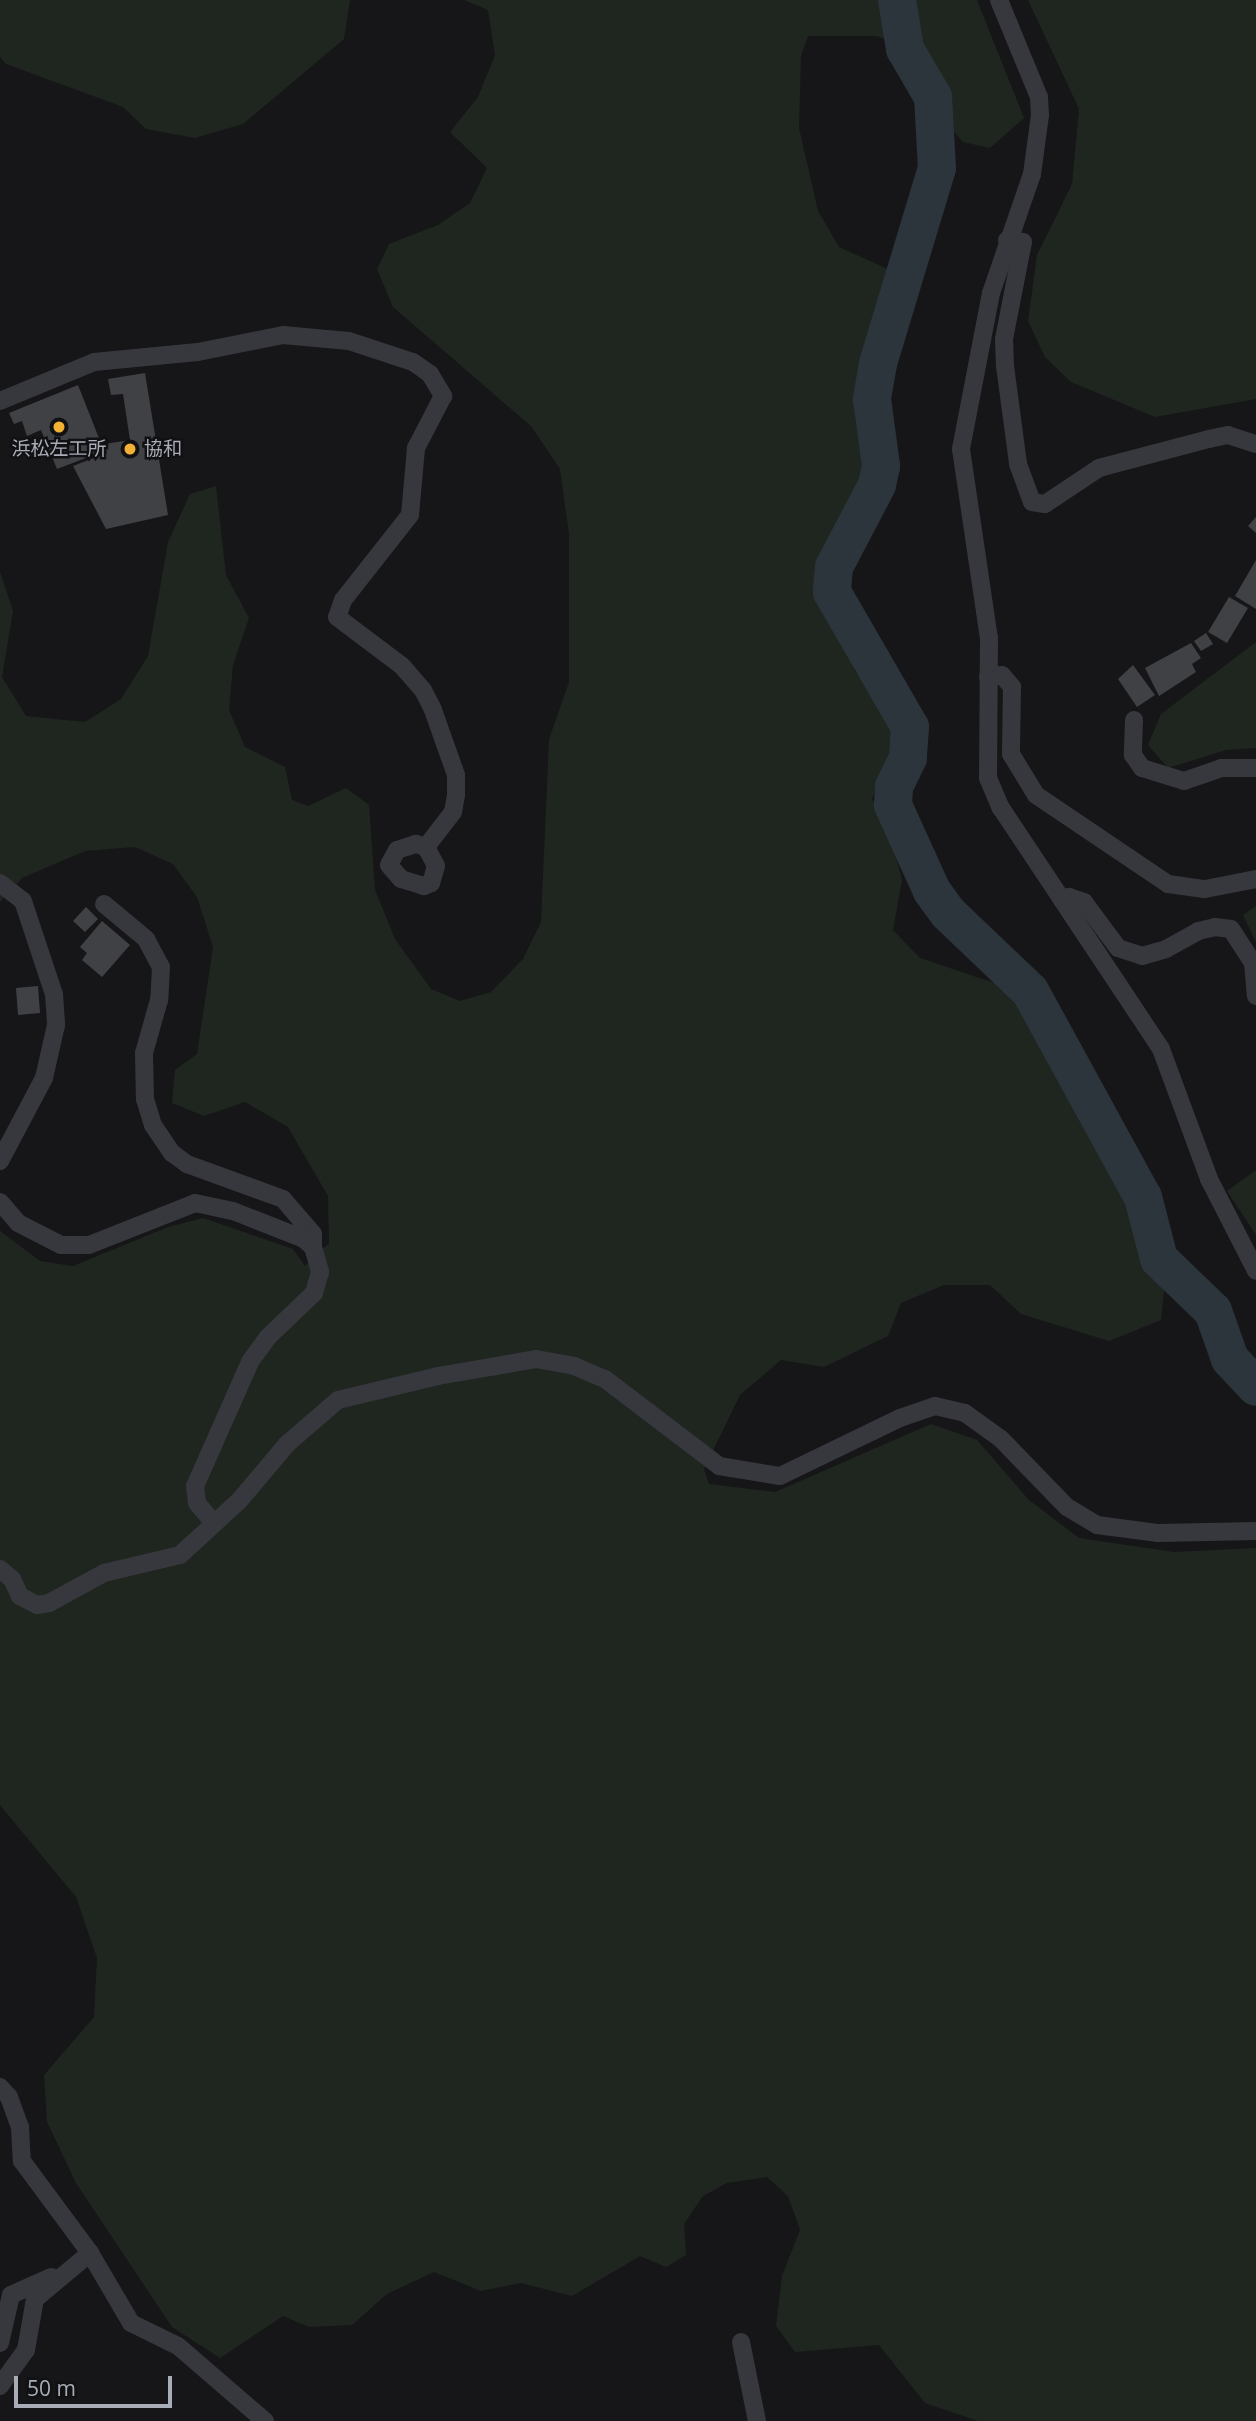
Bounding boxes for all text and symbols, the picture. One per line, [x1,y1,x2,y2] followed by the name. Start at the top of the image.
[51,419,67,435] marker: 浜松左工所
[12,438,106,460] place label: 浜松左工所
[144,438,182,460] place label: 協和
[122,441,138,457] marker: 協和
[18,2362,175,2406] scale bar
[27,2374,76,2402] text: 50 m

